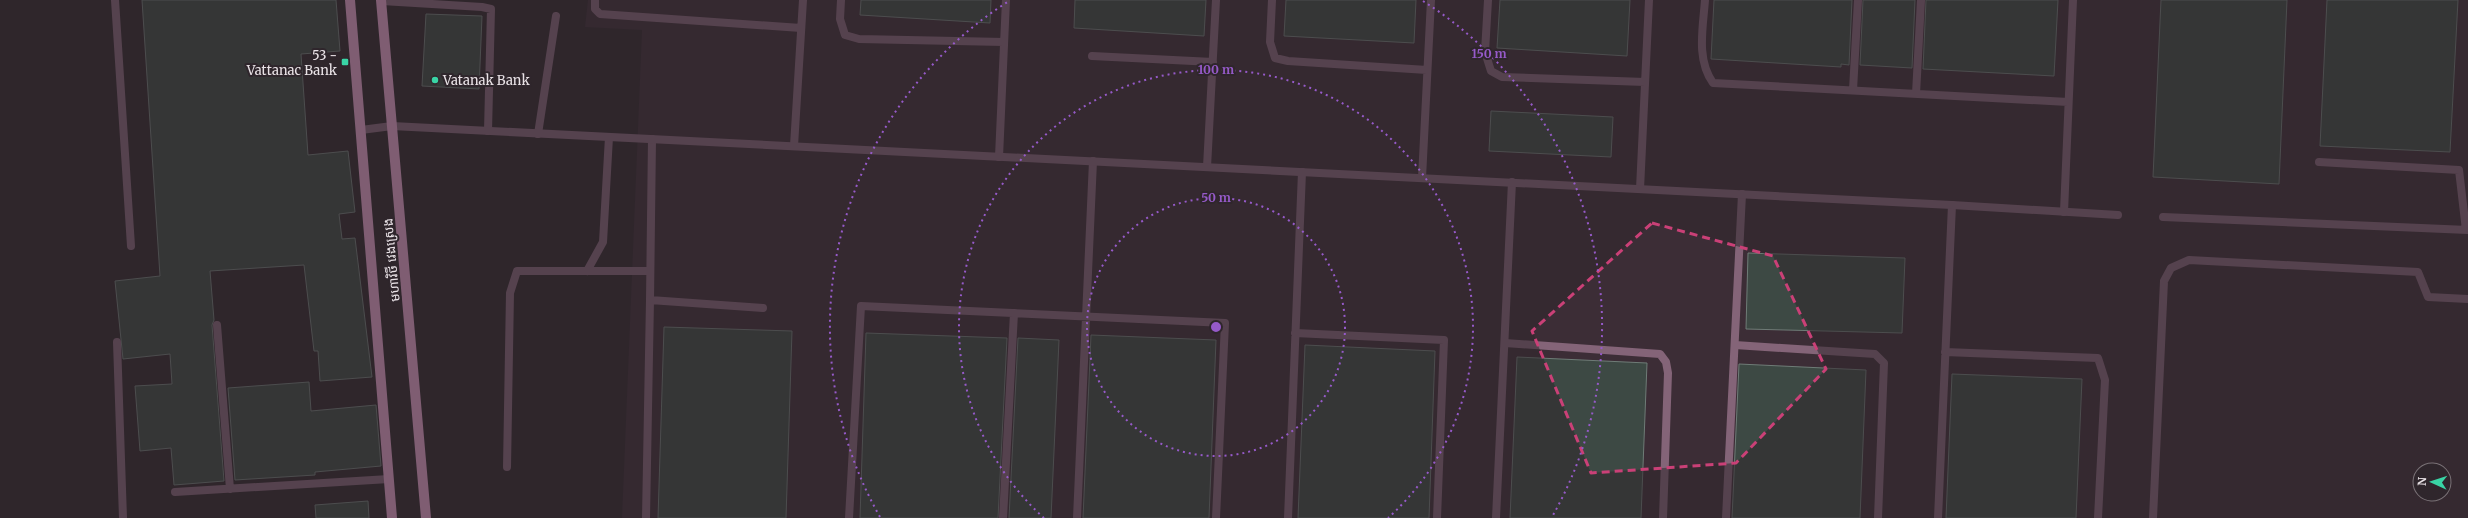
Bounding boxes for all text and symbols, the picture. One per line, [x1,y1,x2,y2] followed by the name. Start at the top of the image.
[1472,46,1507,61] text: 150 m
[246,47,338,79] place label: 53 - Vattanac Bank
[340,57,350,67] marker: 53 - Vattanac Bank
[1198,62,1234,77] text: 100 m
[442,72,530,89] place label: Vatanak Bank
[430,75,440,85] marker: Vatanak Bank
[1201,190,1231,205] text: 50 m
[379,218,404,302] street label: មហាវិថី វេងស្រេង
[1209,320,1223,334] centre of rings
[2412,462,2452,502] north arrow
[2415,476,2429,486] text: N

